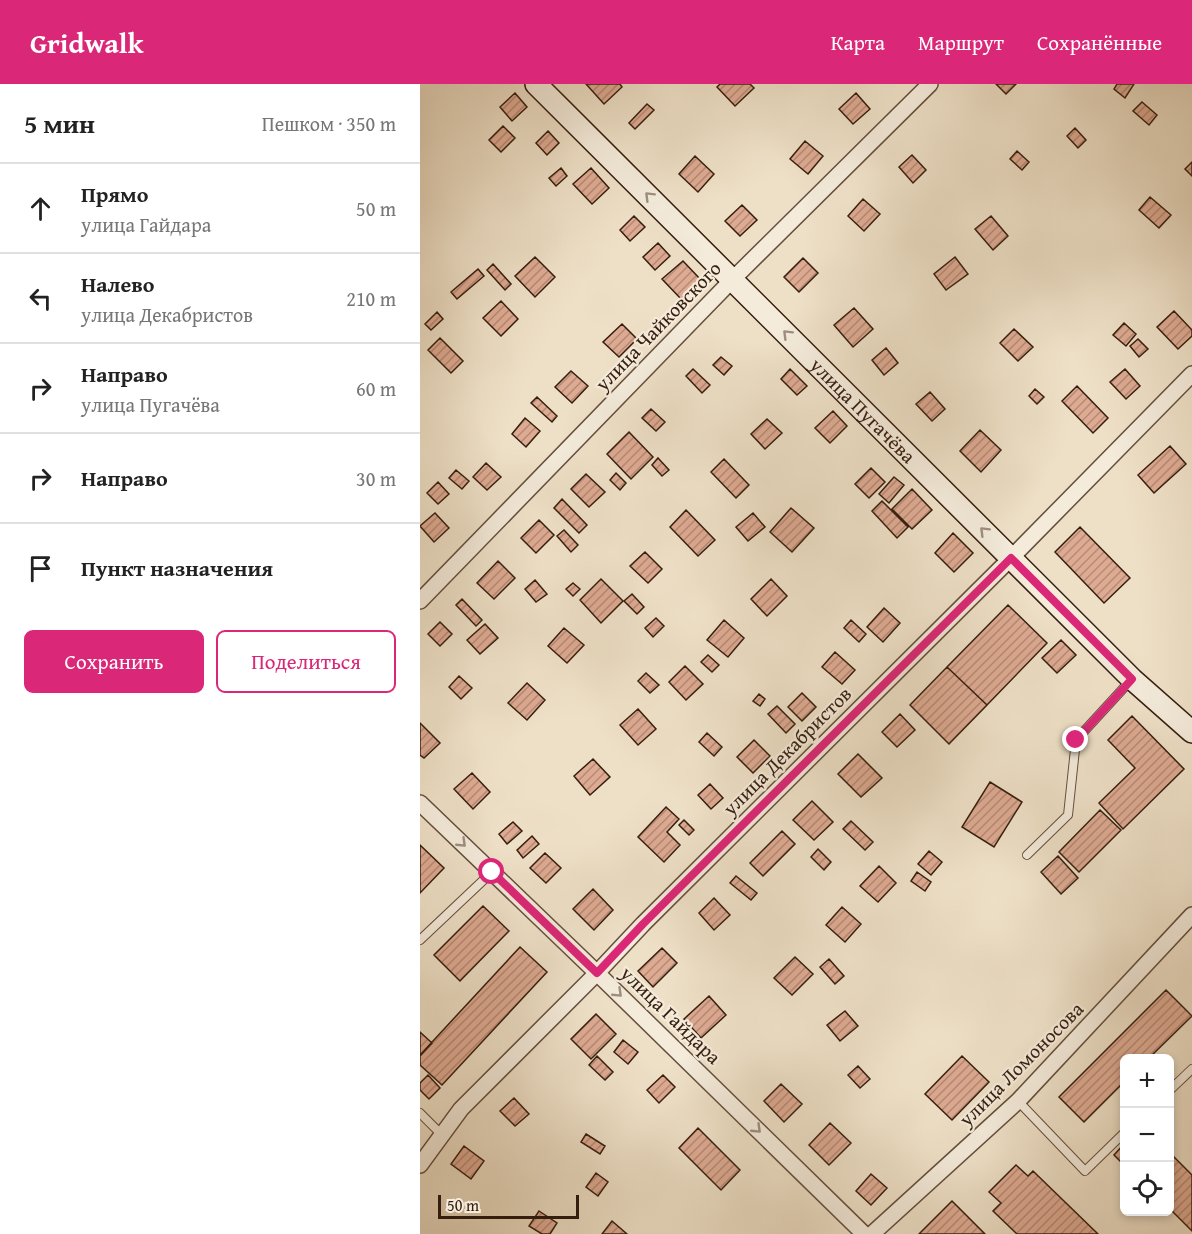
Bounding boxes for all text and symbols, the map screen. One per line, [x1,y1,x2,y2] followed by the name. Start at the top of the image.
[30,22,143,63] text: Gridwalk
[831,27,885,58] text: Карта
[918,27,1004,58] text: Маршрут
[1037,27,1162,58] text: Сохранённые
[24,104,95,143] text: 5 мин
[262,109,396,138] text: Пешком · 350 m
[81,178,148,210] text: Прямо
[24,192,57,225] icon: ahead
[645,192,655,203] one-way arrow
[356,194,396,223] text: 50 m
[81,210,211,239] text: улица Гайдара
[587,254,727,398] street label: улица Чайковского
[81,268,154,300] text: Налево
[24,282,57,315] icon: left
[346,284,396,313] text: 210 m
[81,300,253,329] text: улица Декабристов
[783,330,794,340] one-way arrow
[803,350,923,470] street label: улица Пугачёва
[81,358,168,390] text: Направо
[24,372,57,405] icon: right
[356,374,396,403] text: 60 m
[81,390,220,419] text: улица Пугачёва
[24,462,57,495] icon: right
[81,462,168,494] text: Направо
[356,464,396,493] text: 30 m
[980,528,991,538] one-way arrow
[24,552,57,585] icon: arrive
[81,552,273,584] text: Пункт назначения
[24,630,204,693] button: Сохранить
[216,630,396,693] button: Поделиться
[715,680,858,822] street label: улица Декабристов
[1062,726,1088,752] route end
[456,836,466,847] one-way arrow
[478,858,504,884] route start
[614,958,729,1071] street label: улица Гайдара
[611,986,621,997] one-way arrow
[951,994,1090,1133] street label: улица Ломоносова
[1120,1054,1174,1216] map controls
[1120,1054,1174,1108] button: +
[1120,1108,1174,1162] button: −
[750,1122,761,1133] one-way arrow
[1120,1162,1174,1216] button: locate
[438,1192,579,1220] scale bar
[447,1193,479,1217] text: 50 m

